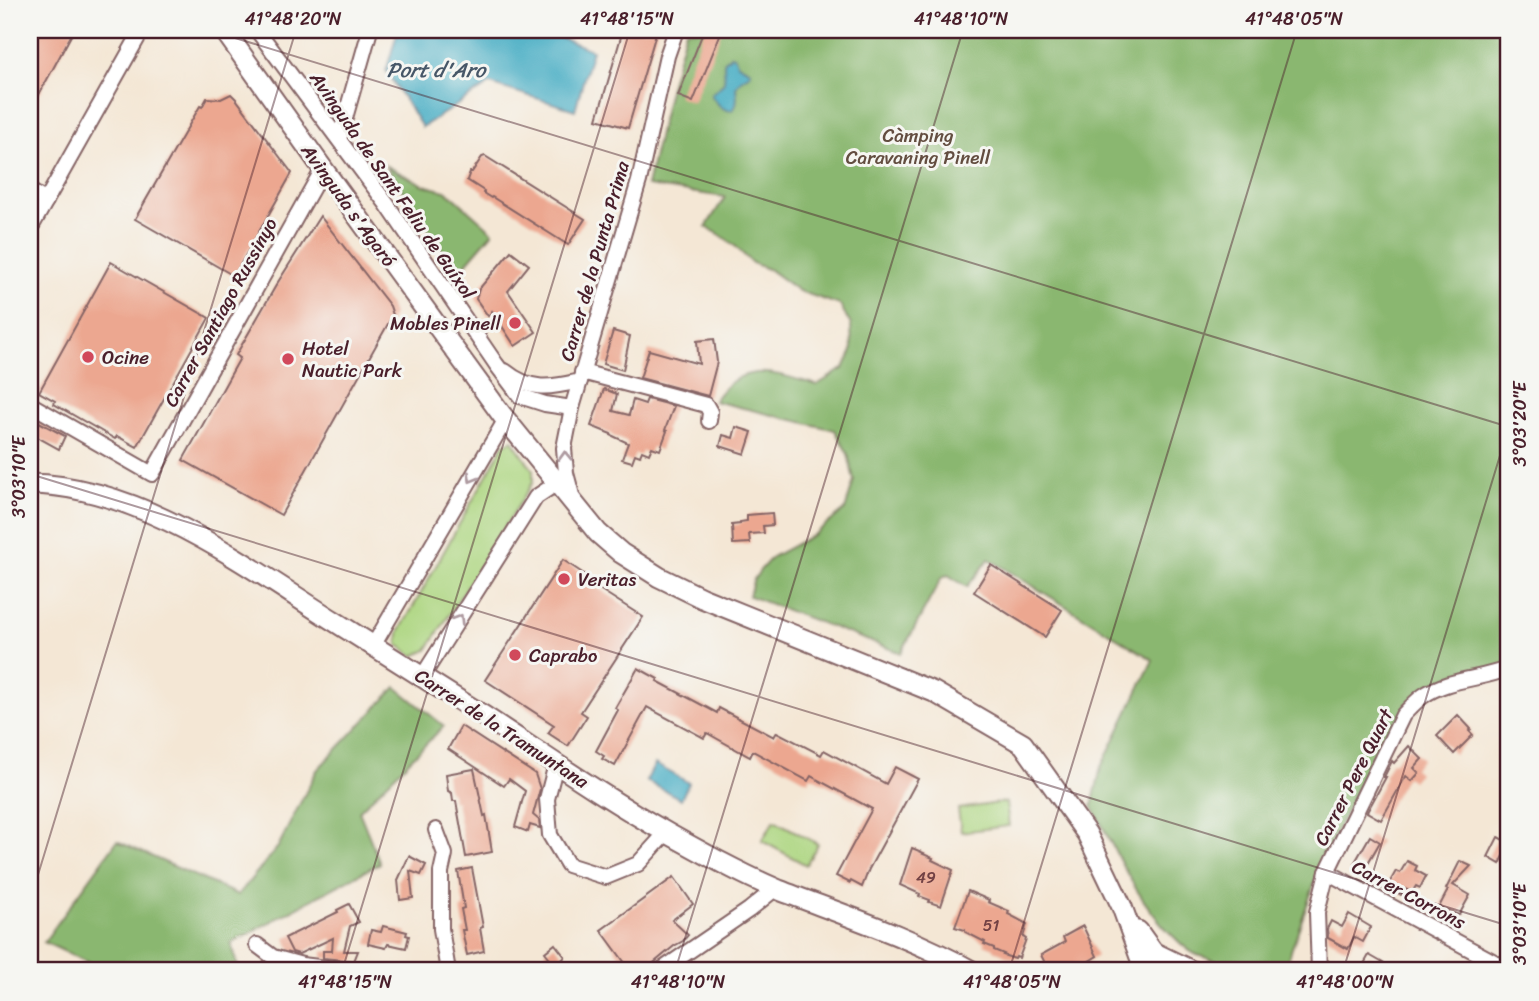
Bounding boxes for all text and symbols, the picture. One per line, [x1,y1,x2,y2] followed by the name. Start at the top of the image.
[244,3,342,35] text: 41°48'20"N
[580,3,675,35] text: 41°48'15"N
[914,3,1009,35] text: 41°48'10"N
[1245,3,1343,35] text: 41°48'05"N
[387,51,488,89] water label: Port d'Aro
[300,63,485,307] street label: Avinguda de Sant Feliu de Guíxol
[846,119,991,174] park label: Càmping Caravaning Pinell
[292,136,405,274] street label: Avinguda s'Agaró
[550,157,639,365] street label: Carrer de la Punta Prima
[155,211,286,413] street label: Carrer Santiago Russinyo
[390,307,502,340] place label: Mobles Pinell
[507,315,523,331] marker: Mobles Pinell
[302,332,403,387] place label: Hotel Nautic Park
[102,341,149,374] place label: Ocine
[80,349,96,365] marker: Ocine
[280,351,296,367] marker: Hotel Nautic Park
[1504,381,1536,466] text: 3°03'20"E
[3,435,35,518] text: 3°03'10"E
[558,450,573,461] one-way arrow
[467,470,480,483] one-way arrow
[578,563,636,596] place label: Veritas
[556,571,572,587] marker: Veritas
[450,614,463,627] one-way arrow
[529,639,597,672] place label: Caprabo
[507,647,523,663] marker: Caprabo
[408,660,596,798] street label: Carrer de la Tramuntana
[1305,702,1403,852] street label: Carrer Pere Quart
[1346,851,1472,938] street label: Carrer Corrons
[916,863,936,892] house number: 49
[1504,882,1536,965] text: 3°03'10"E
[983,911,999,940] house number: 51
[298,966,393,998] text: 41°48'15"N
[631,966,726,998] text: 41°48'10"N
[963,966,1061,998] text: 41°48'05"N
[1296,966,1395,998] text: 41°48'00"N

